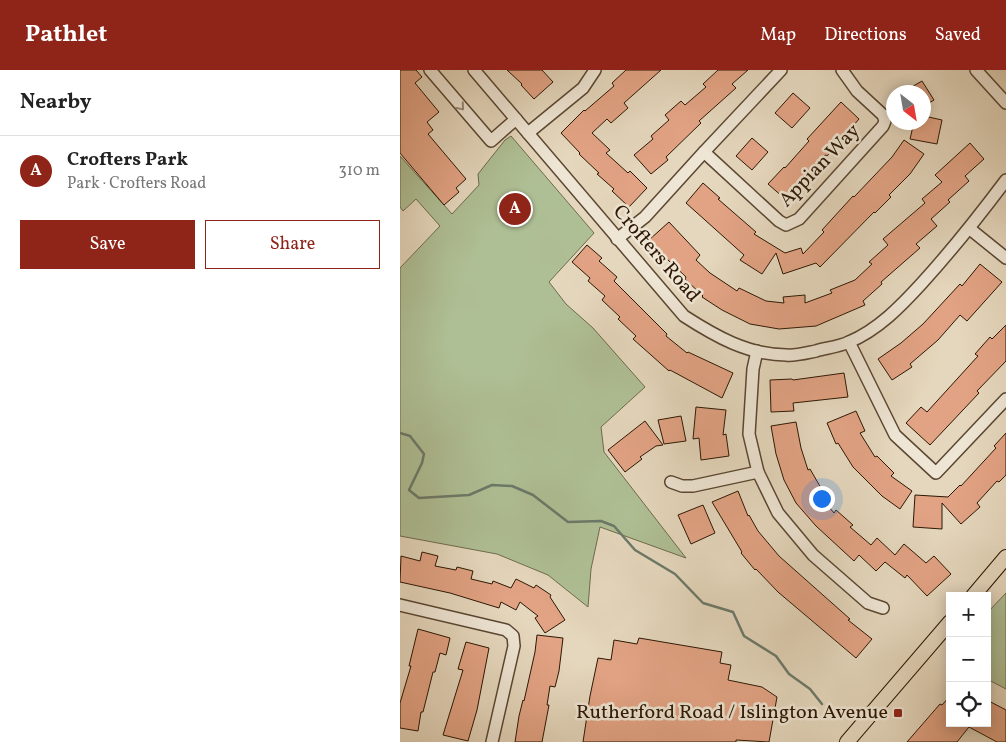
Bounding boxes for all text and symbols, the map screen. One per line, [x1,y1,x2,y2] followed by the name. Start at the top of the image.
[25,18,107,52] text: Pathlet
[760,23,796,48] text: Map
[824,23,907,48] text: Directions
[935,23,981,48] text: Saved
[886,85,931,130] north arrow
[20,88,91,117] text: Nearby
[456,101,464,110] one-way arrow
[773,118,867,214] street label: Appian Way
[67,147,188,173] text: Crofters Park
[30,160,42,182] text: A
[339,160,380,182] text: 310 m
[67,173,206,195] text: Park · Crofters Road
[499,190,531,228] pin: A
[606,199,706,309] street label: Crofters Road
[20,220,195,269] button: Save
[205,220,380,269] button: Share
[809,486,835,512] your location
[946,592,991,727] map controls
[946,592,991,637] button: +
[946,637,991,682] button: −
[946,682,991,727] button: locate
[576,699,888,727] place label: Rutherford Road / Islington Avenue
[892,707,904,719] marker: Rutherford Road / Islington Avenue

